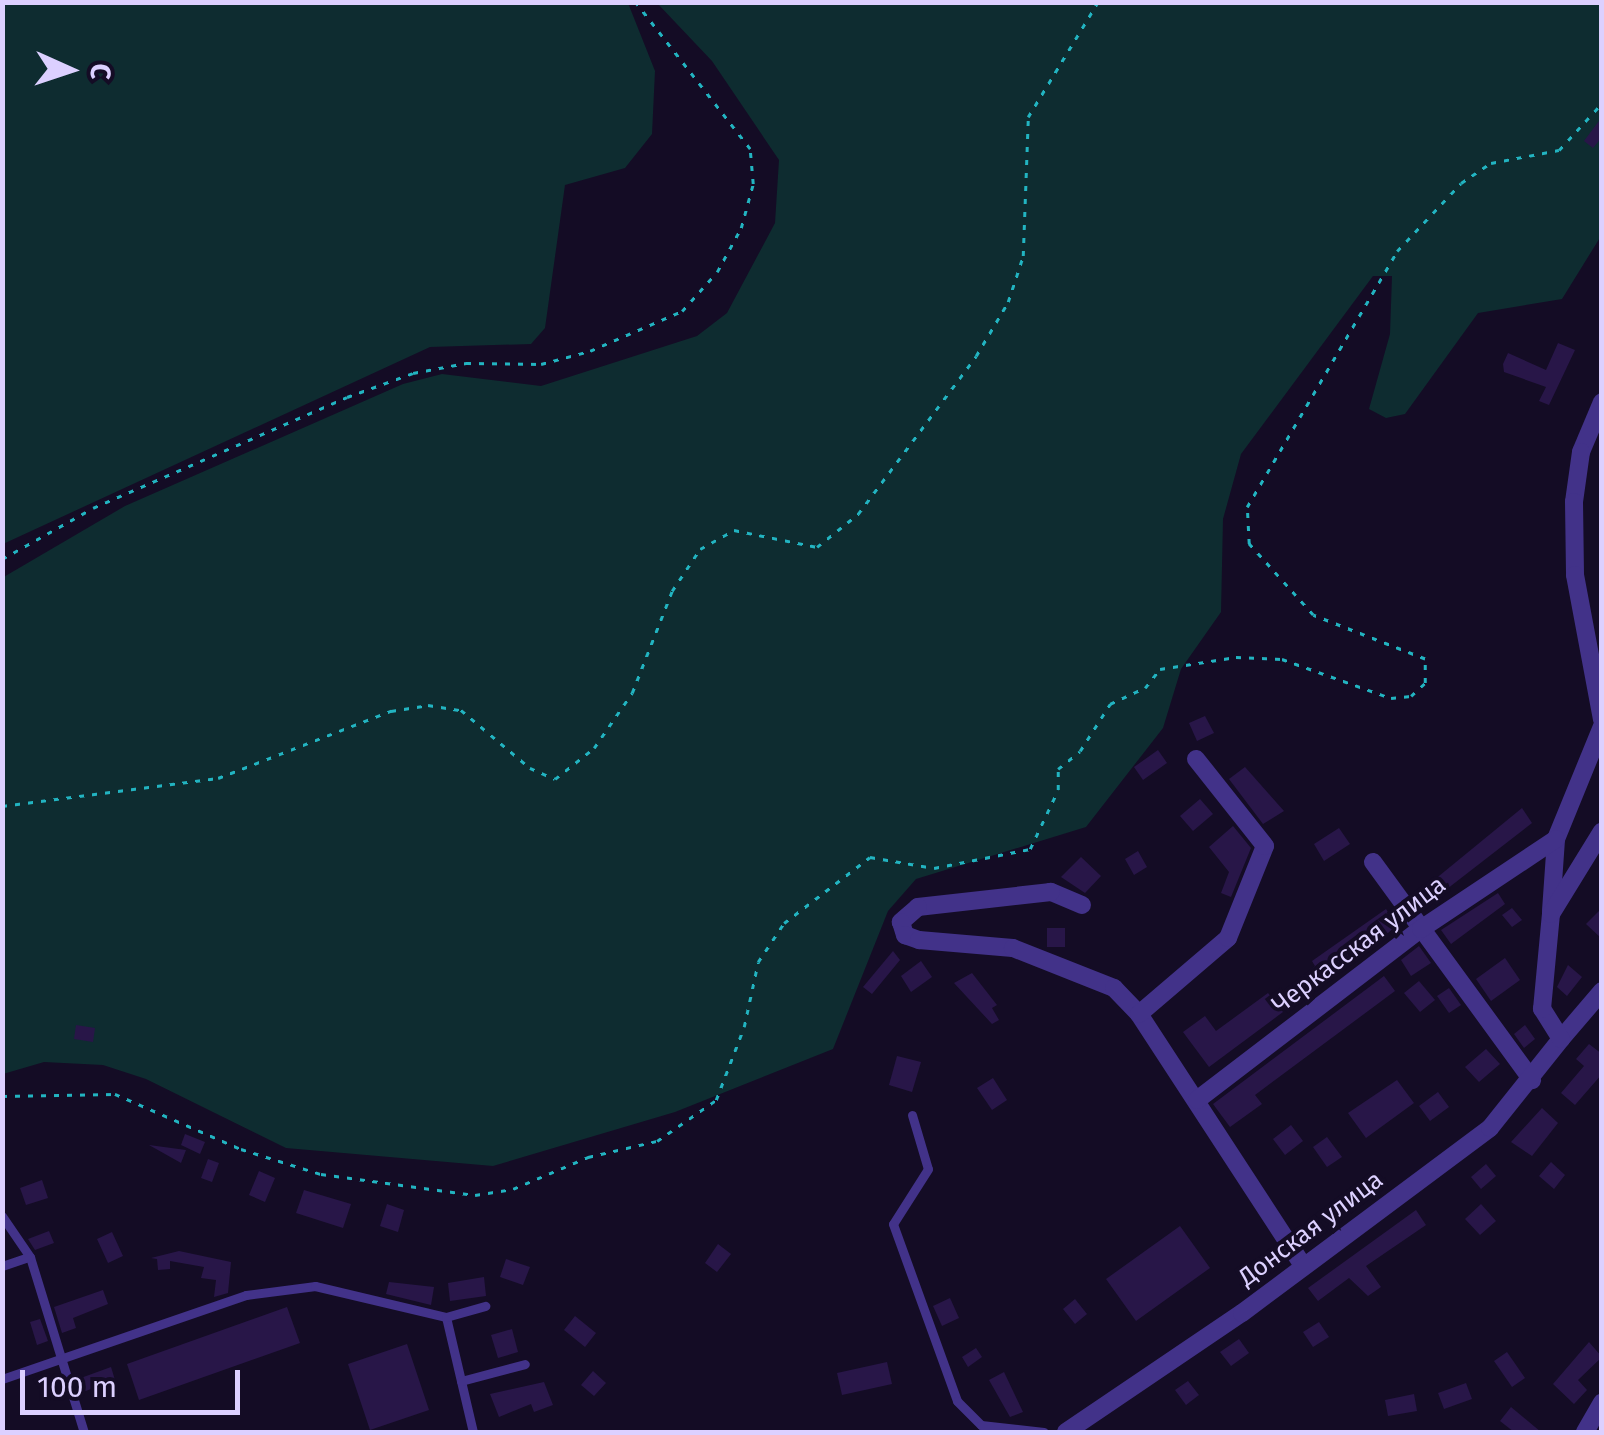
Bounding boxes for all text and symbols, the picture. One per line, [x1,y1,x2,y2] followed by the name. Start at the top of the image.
[20,20,120,120] north arrow
[84,63,117,80] text: С
[1266,870,1452,1020] street label: Черкасская улица
[1233,1165,1389,1293] street label: Донская улица
[25,1350,245,1412] scale bar
[37,1369,117,1405] text: 100 m

